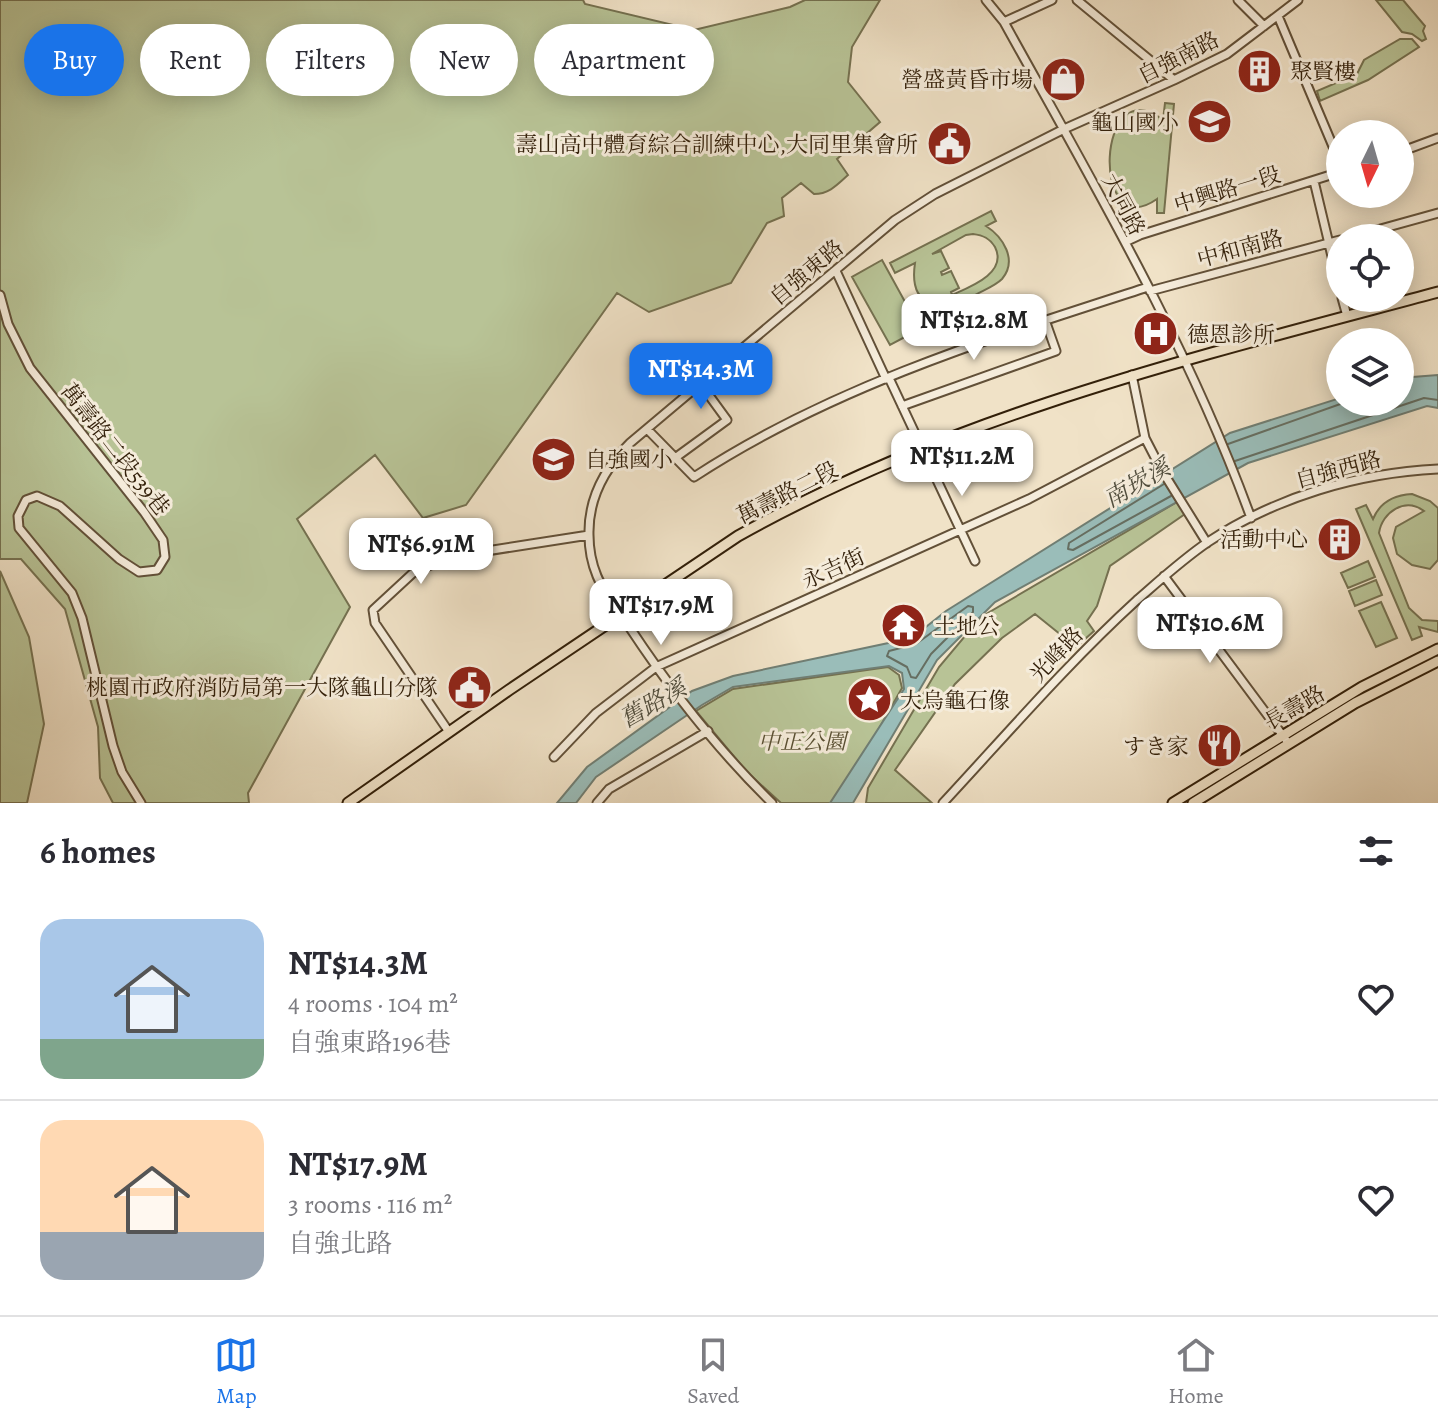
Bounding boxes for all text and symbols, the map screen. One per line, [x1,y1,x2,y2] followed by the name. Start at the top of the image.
[24,24,124,96] chip: Buy
[140,24,250,96] chip: Rent
[266,24,394,96] chip: Filters
[410,24,518,96] chip: New
[534,24,714,96] chip: Apartment
[1132,25,1224,91] street label: 自強南路
[1235,47,1283,95] building icon: 聚賢樓
[1040,55,1088,103] shop icon: 營盛黃昏市場
[1290,57,1356,87] place label: 聚賢樓
[901,65,1033,95] place label: 營盛黃昏市場
[1186,98,1234,146] school or university icon: 龜山國小
[1091,108,1179,138] place label: 龜山國小
[925,120,973,168] public building icon: 壽山高中體育綜合訓練中心,大同里集會所
[1326,120,1414,208] north arrow
[1326,120,1414,416] map controls
[516,130,918,160] place label: 壽山高中體育綜合訓練中心,大同里集會所
[1170,160,1284,220] street label: 中興路一段
[1094,168,1152,241] street label: 大同路
[1194,223,1287,275] street label: 中和南路
[1326,224,1414,312] button: locate
[763,233,850,313] street label: 自強東路
[891,294,1057,362] pin: NT$12.8M
[920,302,1028,337] text: NT$12.8M
[1132,310,1180,358] hospital icon: 德恩診所
[1187,320,1275,350] place label: 德恩診所
[1326,328,1414,416] button: layers
[618,343,784,411] pin: NT$14.3M
[647,351,755,386] text: NT$14.3M
[54,377,176,522] street label: 萬壽路二段539巷
[879,430,1045,498] pin: NT$11.2M
[530,435,578,483] school or university icon: 自強國小
[909,438,1015,473] text: NT$11.2M
[1292,444,1385,496] street label: 自強西路
[585,445,673,475] place label: 自強國小
[1098,450,1179,515] water label: 南崁溪
[732,455,843,531] street label: 萬壽路二段
[1315,515,1363,563] building icon: 活動中心
[338,518,504,586] pin: NT$6.91M
[1220,525,1308,555] place label: 活動中心
[367,526,475,561] text: NT$6.91M
[797,542,870,596] street label: 永吉街
[578,579,744,647] pin: NT$17.9M
[608,587,714,622] text: NT$17.9M
[1127,597,1293,665] pin: NT$10.6M
[879,602,927,650] temple icon: 土地公
[1155,605,1265,640] text: NT$10.6M
[934,612,1000,642] place label: 土地公
[1023,620,1090,689] street label: 光峰路
[445,663,493,711] public building icon: 桃園市政府消防局第一大隊龜山分隊
[614,670,695,735] water label: 舊路溪
[86,673,438,703] place label: 桃園市政府消防局第一大隊龜山分隊
[845,676,893,724] place icon: 大烏龜石像
[1258,678,1331,737] street label: 長壽路
[900,686,1010,716] place label: 大烏龜石像
[1196,722,1244,770] restaurant icon: すき家
[758,727,849,757] park label: 中正公園
[1123,732,1189,762] place label: すき家
[40,828,156,875] text: 6 homes
[1354,829,1398,873] icon: filters
[288,939,428,986] text: NT$14.3M
[104,951,200,1047] icon: home
[1354,977,1398,1021] icon: heart
[288,986,458,1021] text: 4 rooms · 104 m²
[288,1025,451,1060] text: 自強東路196巷
[288,1140,428,1187] text: NT$17.9M
[104,1152,200,1248] icon: home
[1354,1178,1398,1222] icon: heart
[288,1187,452,1222] text: 3 rooms · 116 m²
[288,1226,392,1261] text: 自強北路
[214,1333,258,1411] tab: Map
[687,1333,739,1411] tab: Saved
[1168,1333,1224,1411] tab: Home

